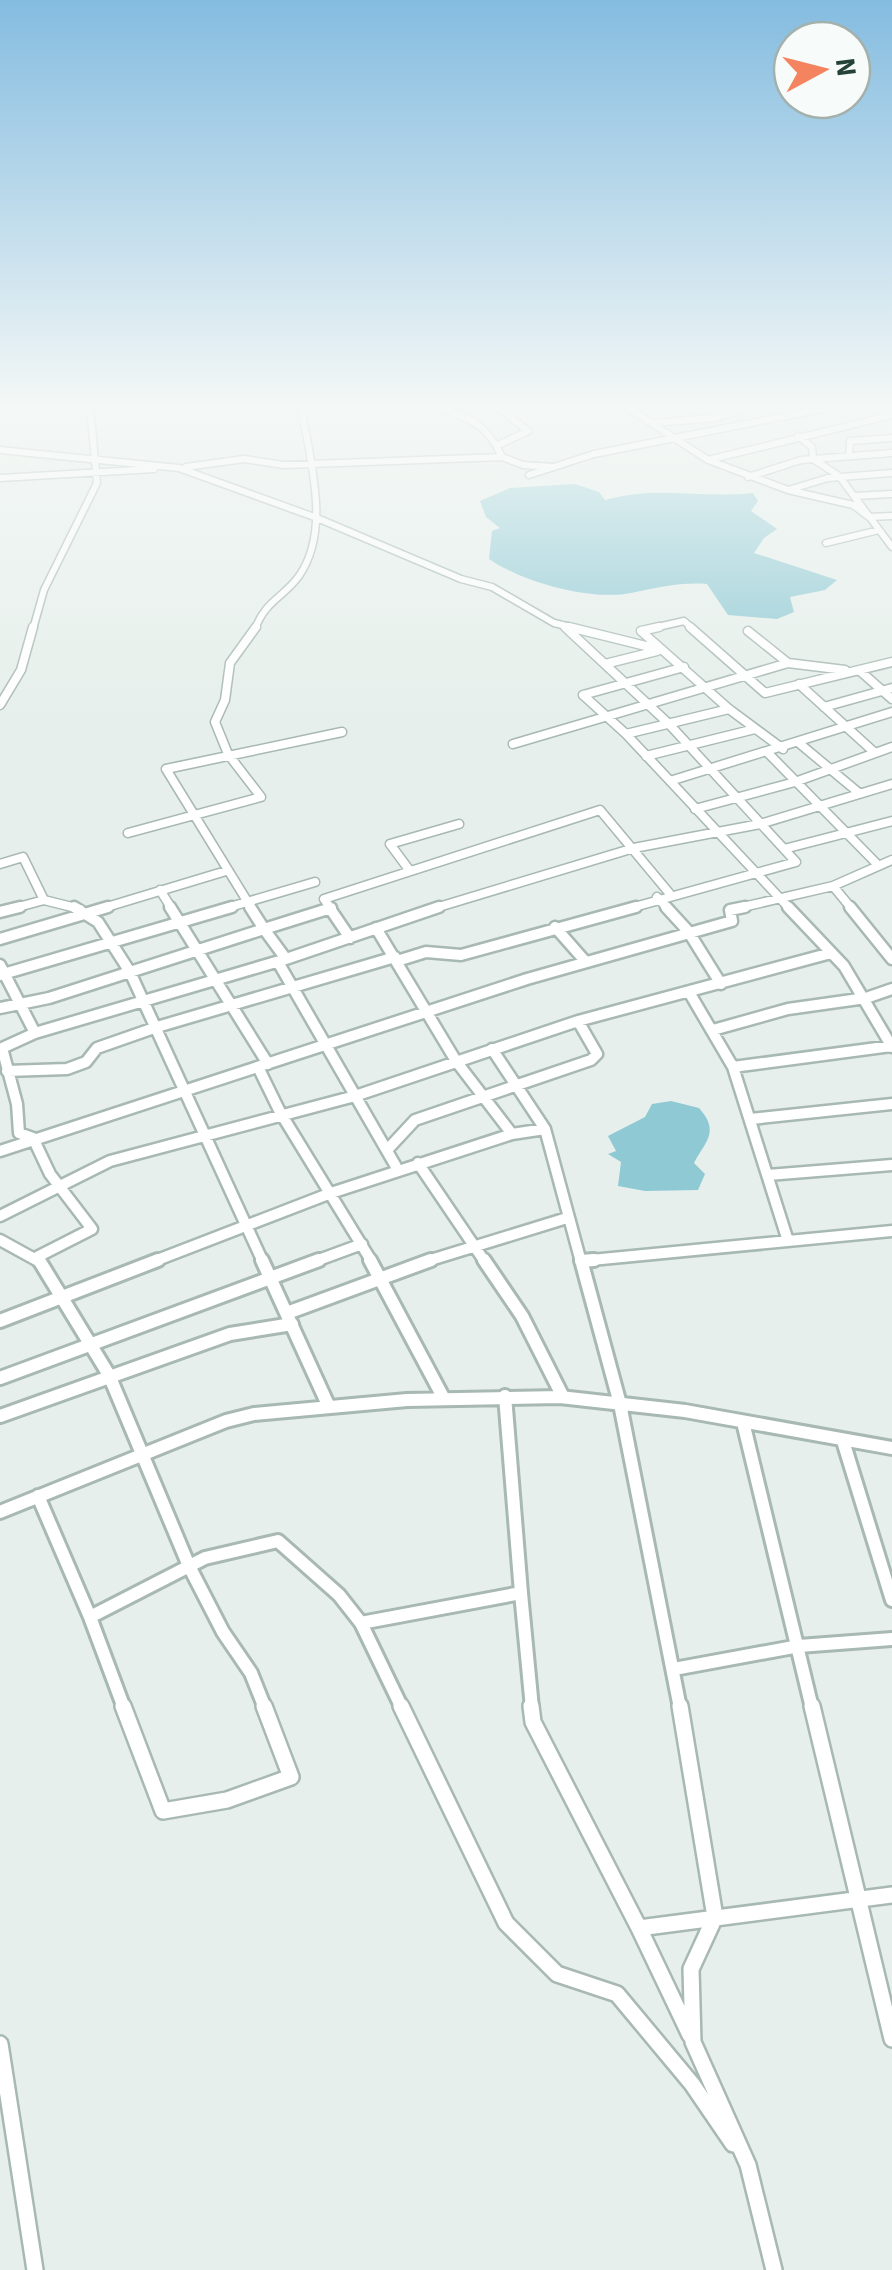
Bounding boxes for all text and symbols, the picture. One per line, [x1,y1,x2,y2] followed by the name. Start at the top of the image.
[772,20,872,120] north arrow
[825,55,867,79] text: N

